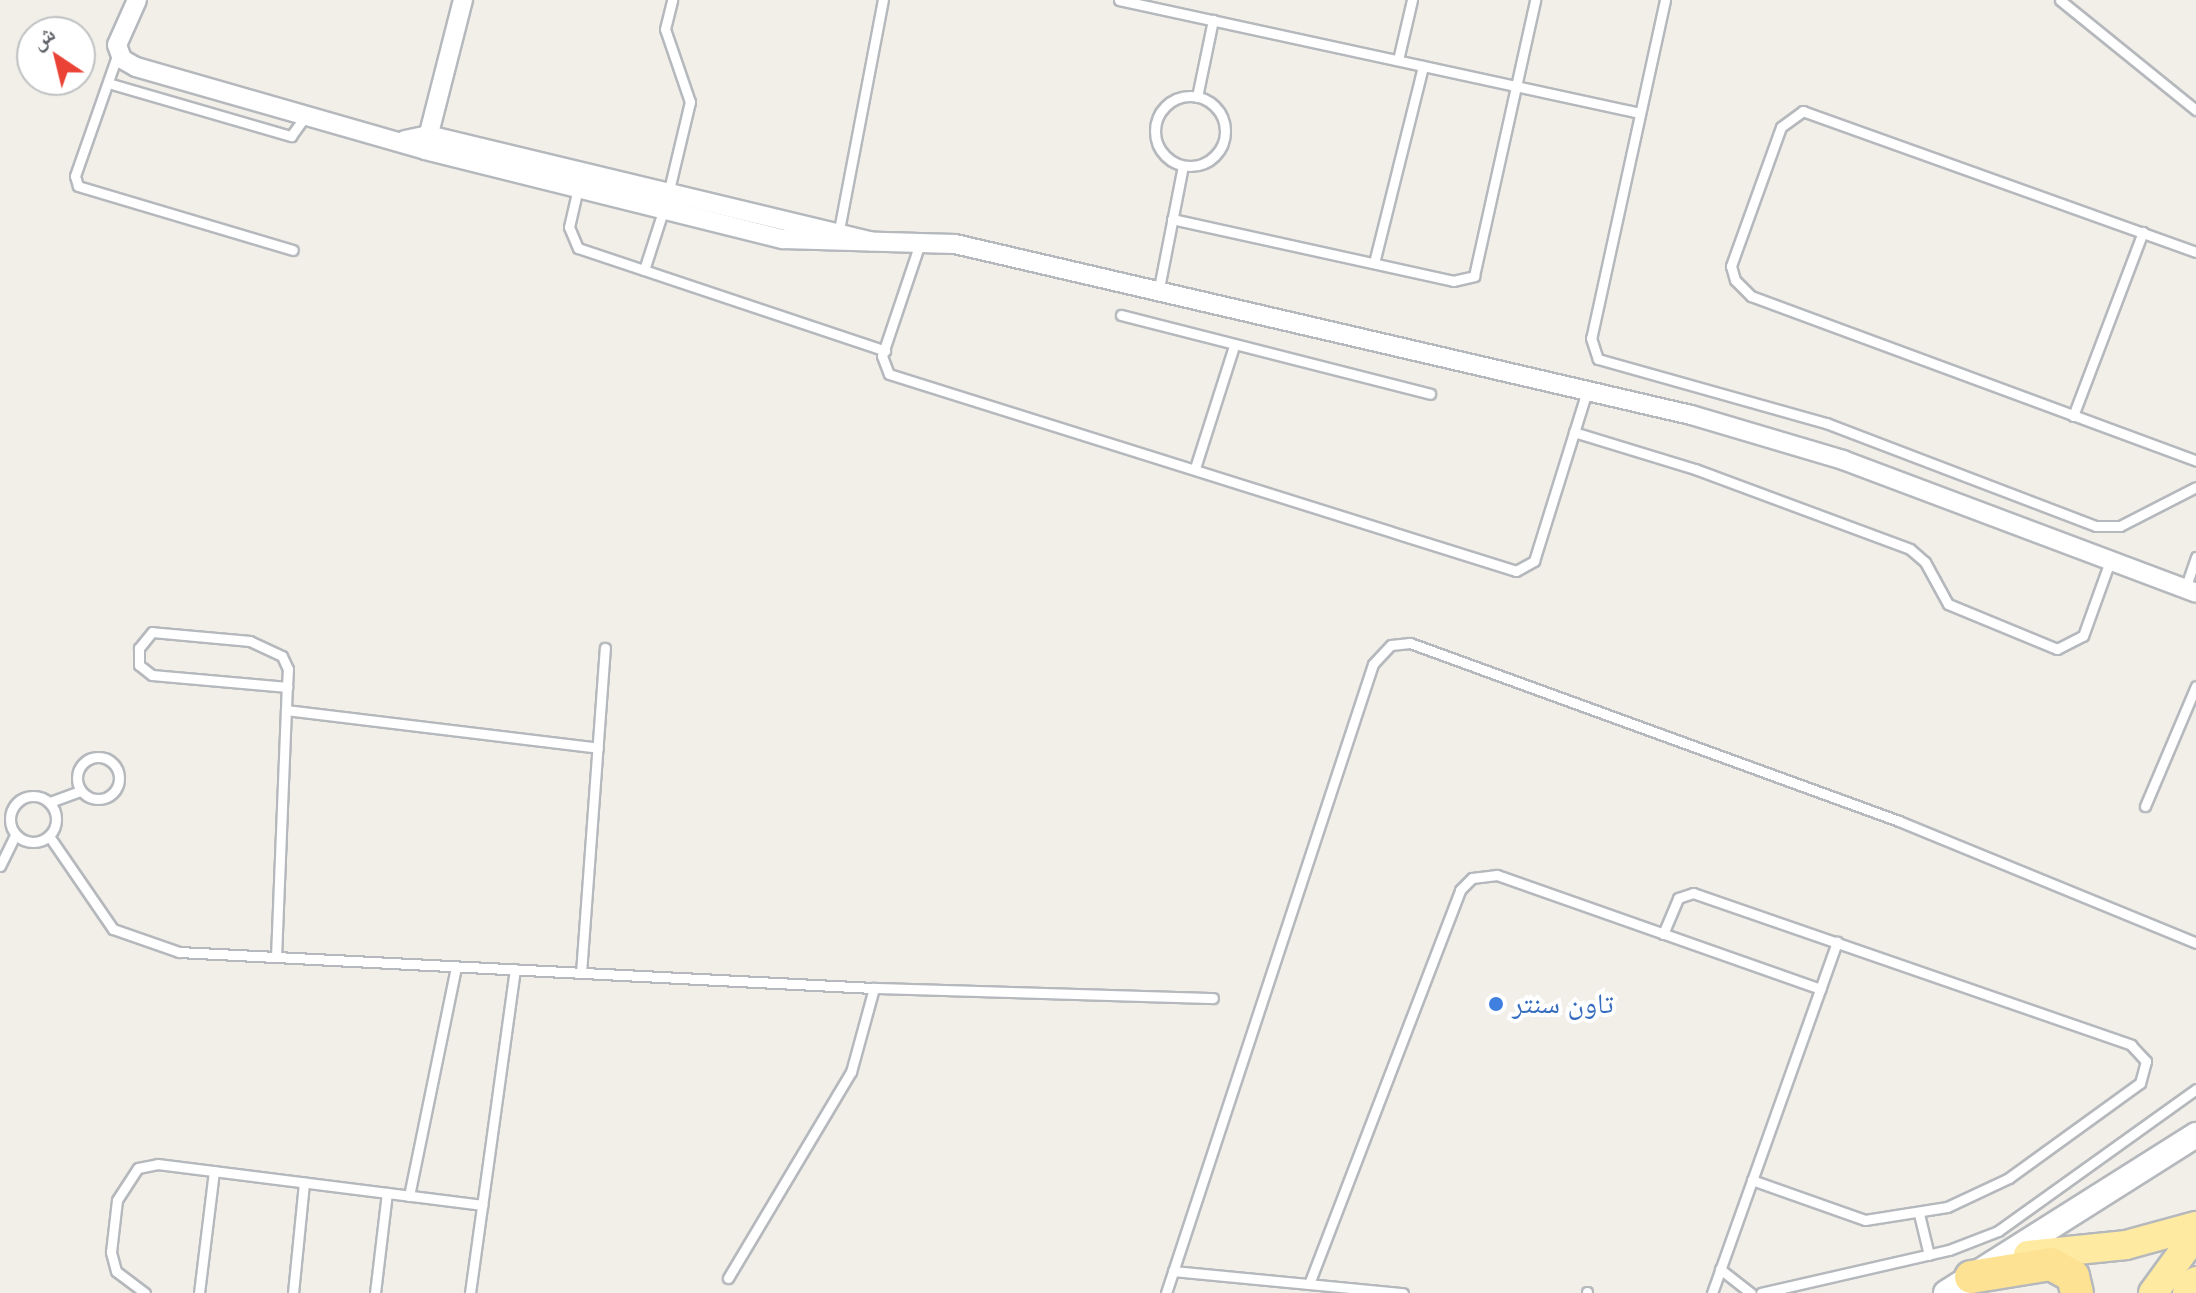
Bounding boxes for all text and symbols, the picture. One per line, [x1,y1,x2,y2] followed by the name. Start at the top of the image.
[16,16,96,96] north arrow
[25,18,62,57] text: ش
[1512,987,1614,1021] place label: تاون سنتر
[1487,995,1505,1013] marker: تاون سنتر

